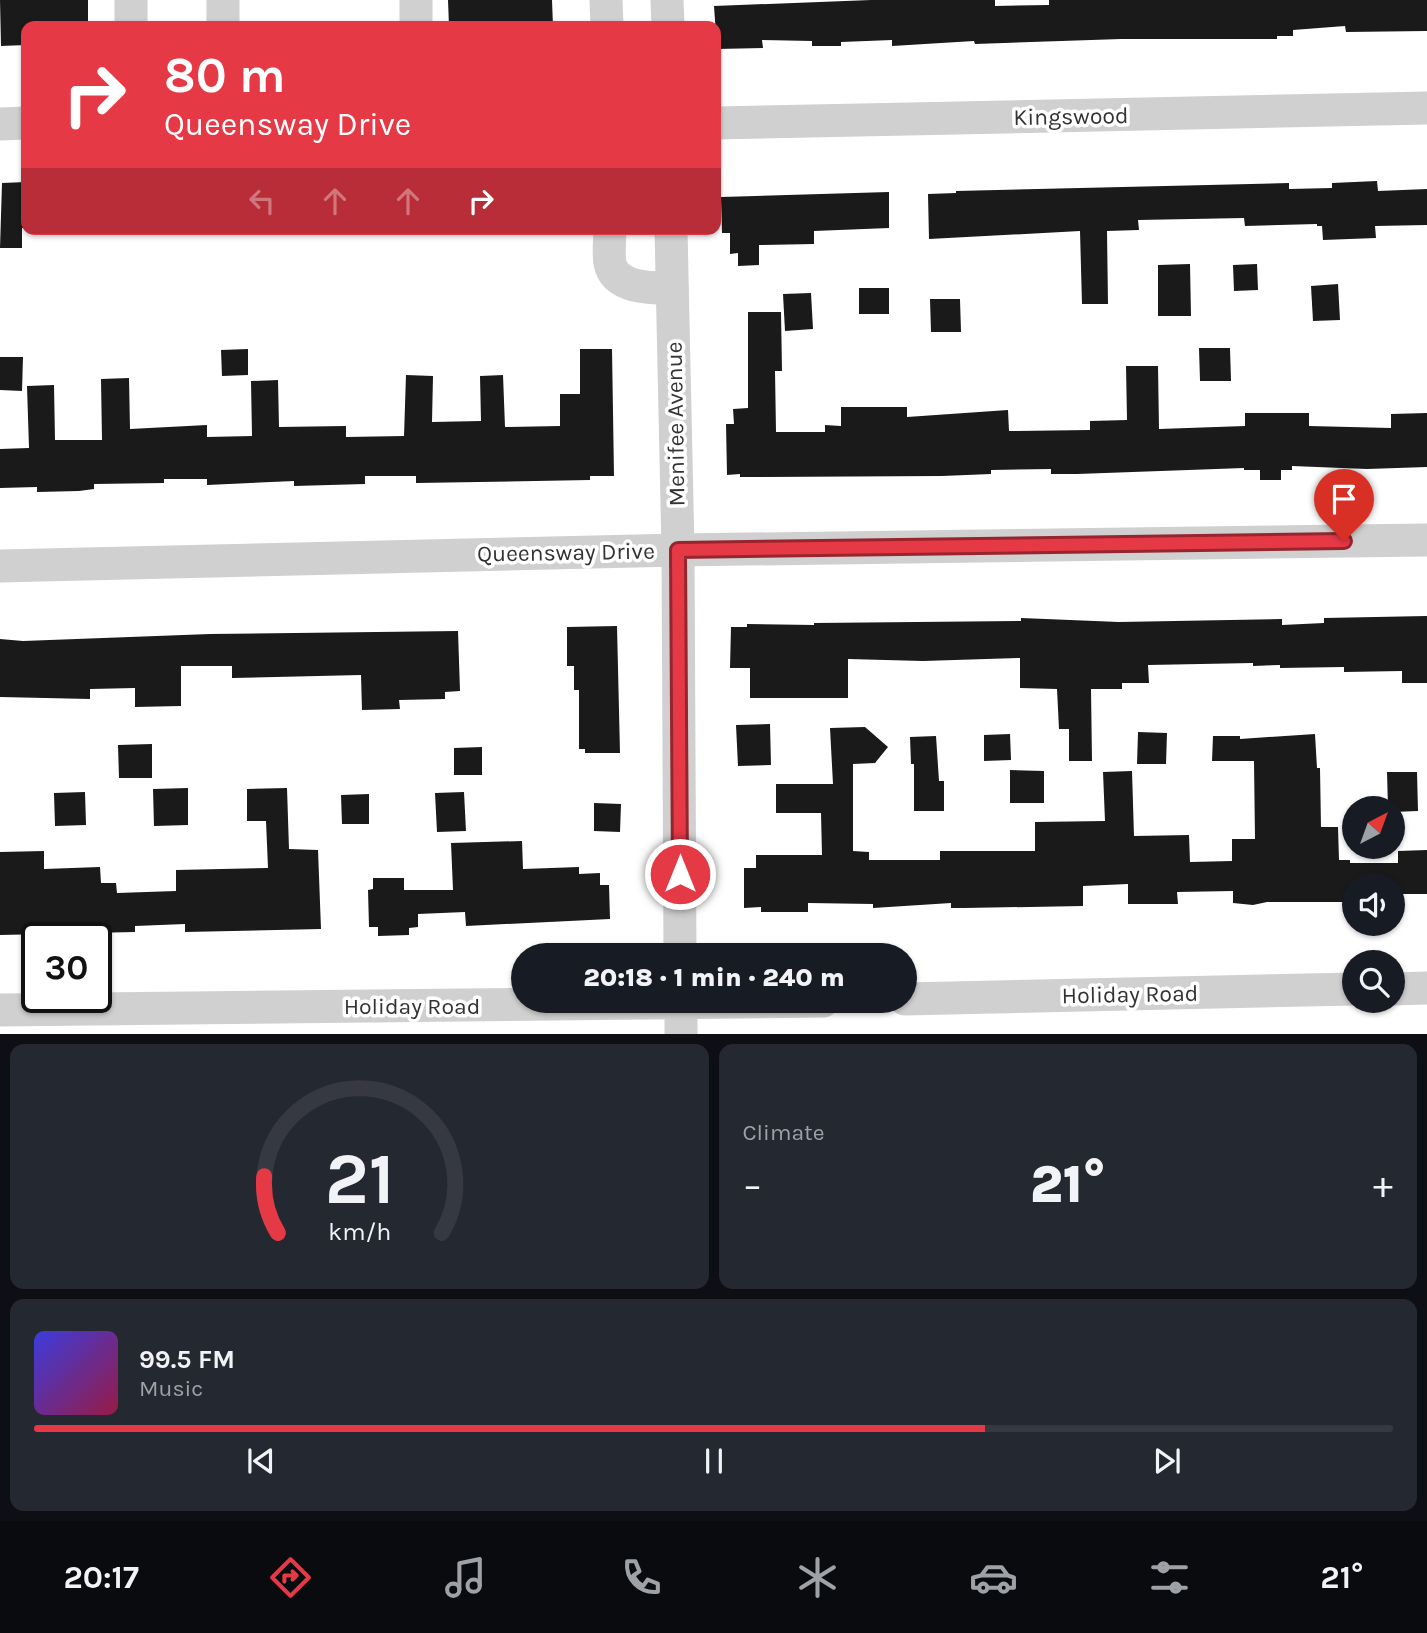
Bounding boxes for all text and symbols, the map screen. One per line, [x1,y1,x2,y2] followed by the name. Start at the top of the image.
[164,47,286,104] text: 80 m
[49,49,140,140] icon: right
[1013,102,1129,131] street label: Kingswood
[164,106,411,143] text: Queensway Drive
[243,182,281,220] icon: left
[316,182,354,220] icon: ahead
[389,182,427,220] icon: ahead
[462,182,500,220] icon: right
[661,341,690,507] street label: Menifee Avenue
[1314,469,1374,541] pin
[1325,480,1363,518] icon: arrive
[477,537,655,568] street label: Queensway Drive
[1342,796,1405,859] north arrow
[1342,796,1405,1013] map controls
[643,837,717,911] position arrow
[1342,873,1405,936] button: sound
[21,922,112,1013] speed limit sign: 30
[1342,950,1405,1013] button: search
[583,962,845,993] text: 20:18 · 1 min · 240 m
[1061,980,1199,1009] street label: Holiday Road
[344,993,480,1020] street label: Holiday Road
[743,1119,825,1146] text: Climate
[324,1136,394,1221] text: 21
[1030,1154,1106,1215] text: 21°
[743,1163,762,1208] text: −
[1373,1163,1393,1208] text: +
[328,1216,391,1245] text: km/h
[139,1344,235,1375] text: 99.5 FM
[139,1375,203,1402] text: Music
[242,1442,280,1480] icon: previous
[695,1442,733,1480] icon: pause
[1148,1442,1186,1480] icon: next
[266,1553,315,1602] icon: directions
[441,1553,490,1602] icon: music
[617,1553,666,1602] icon: phone
[793,1553,842,1602] icon: climate
[969,1553,1018,1602] icon: car
[1145,1553,1194,1602] icon: filters
[63,1559,139,1596] text: 20:17
[1320,1559,1364,1596] text: 21°

